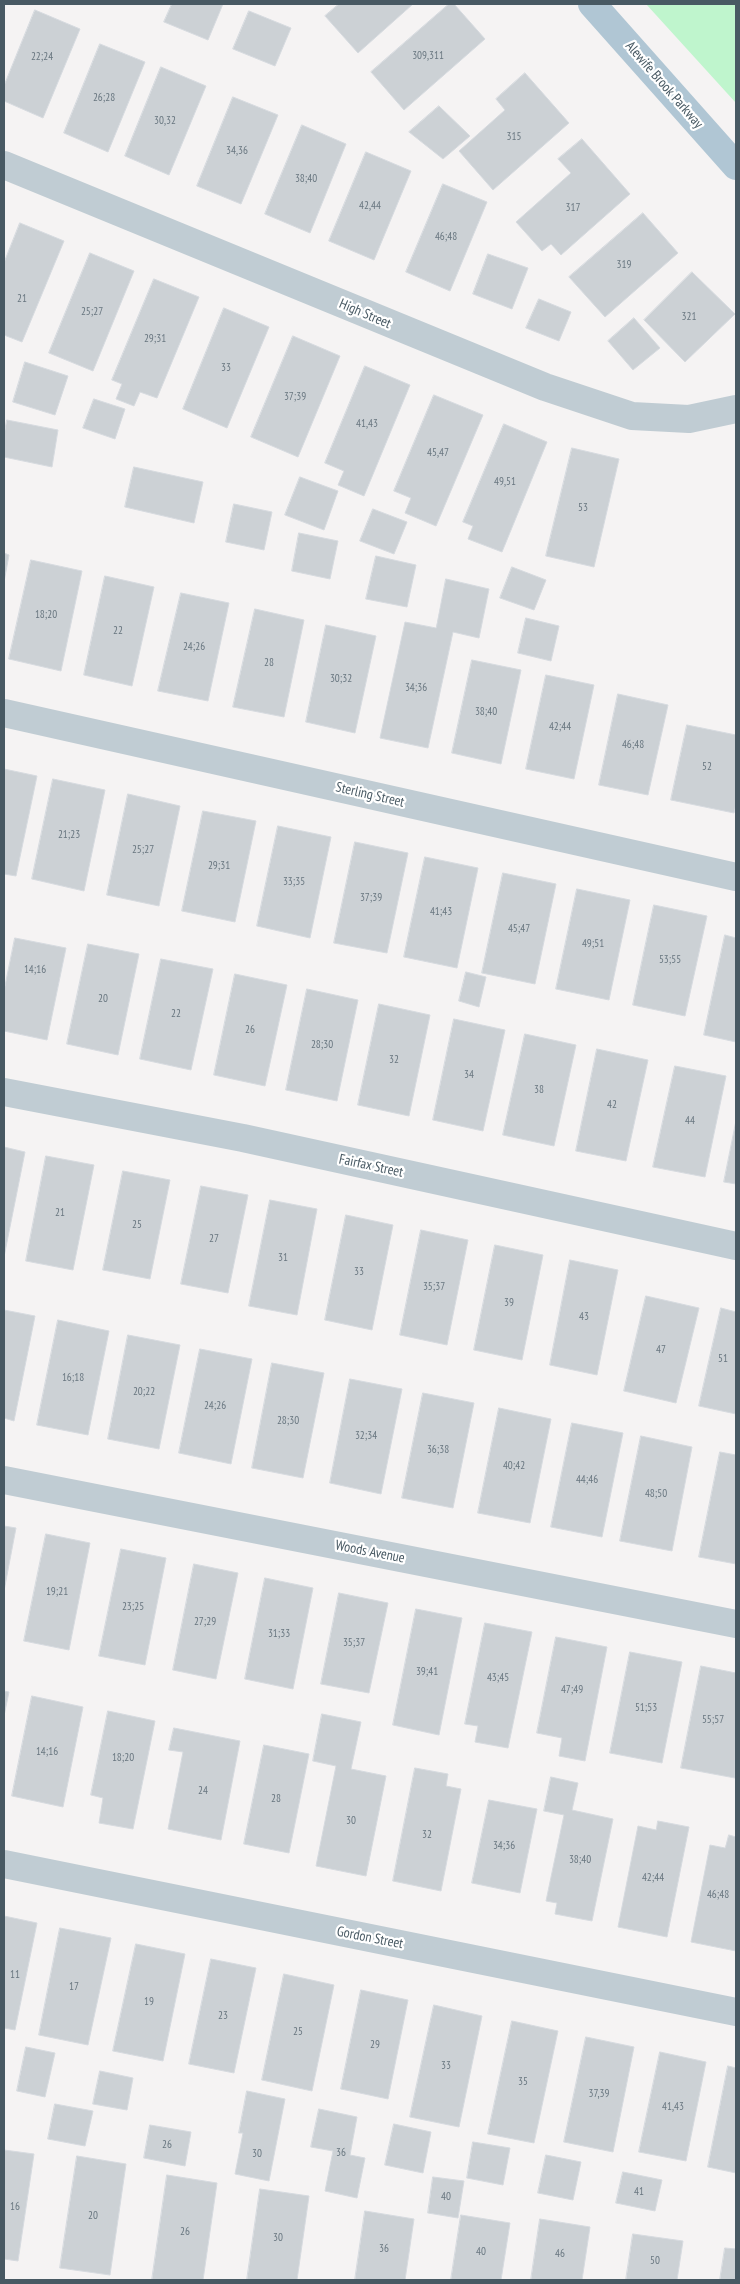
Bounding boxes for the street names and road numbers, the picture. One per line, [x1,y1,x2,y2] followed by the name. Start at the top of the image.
[622,38,706,132] street label: Alewife Brook Parkway
[337,296,393,332] street label: High Street
[334,779,406,811] street label: Sterling Street
[337,1151,405,1181] street label: Fairfax Street
[334,1537,406,1567] street label: Woods Avenue
[336,1923,404,1953] street label: Gordon Street

